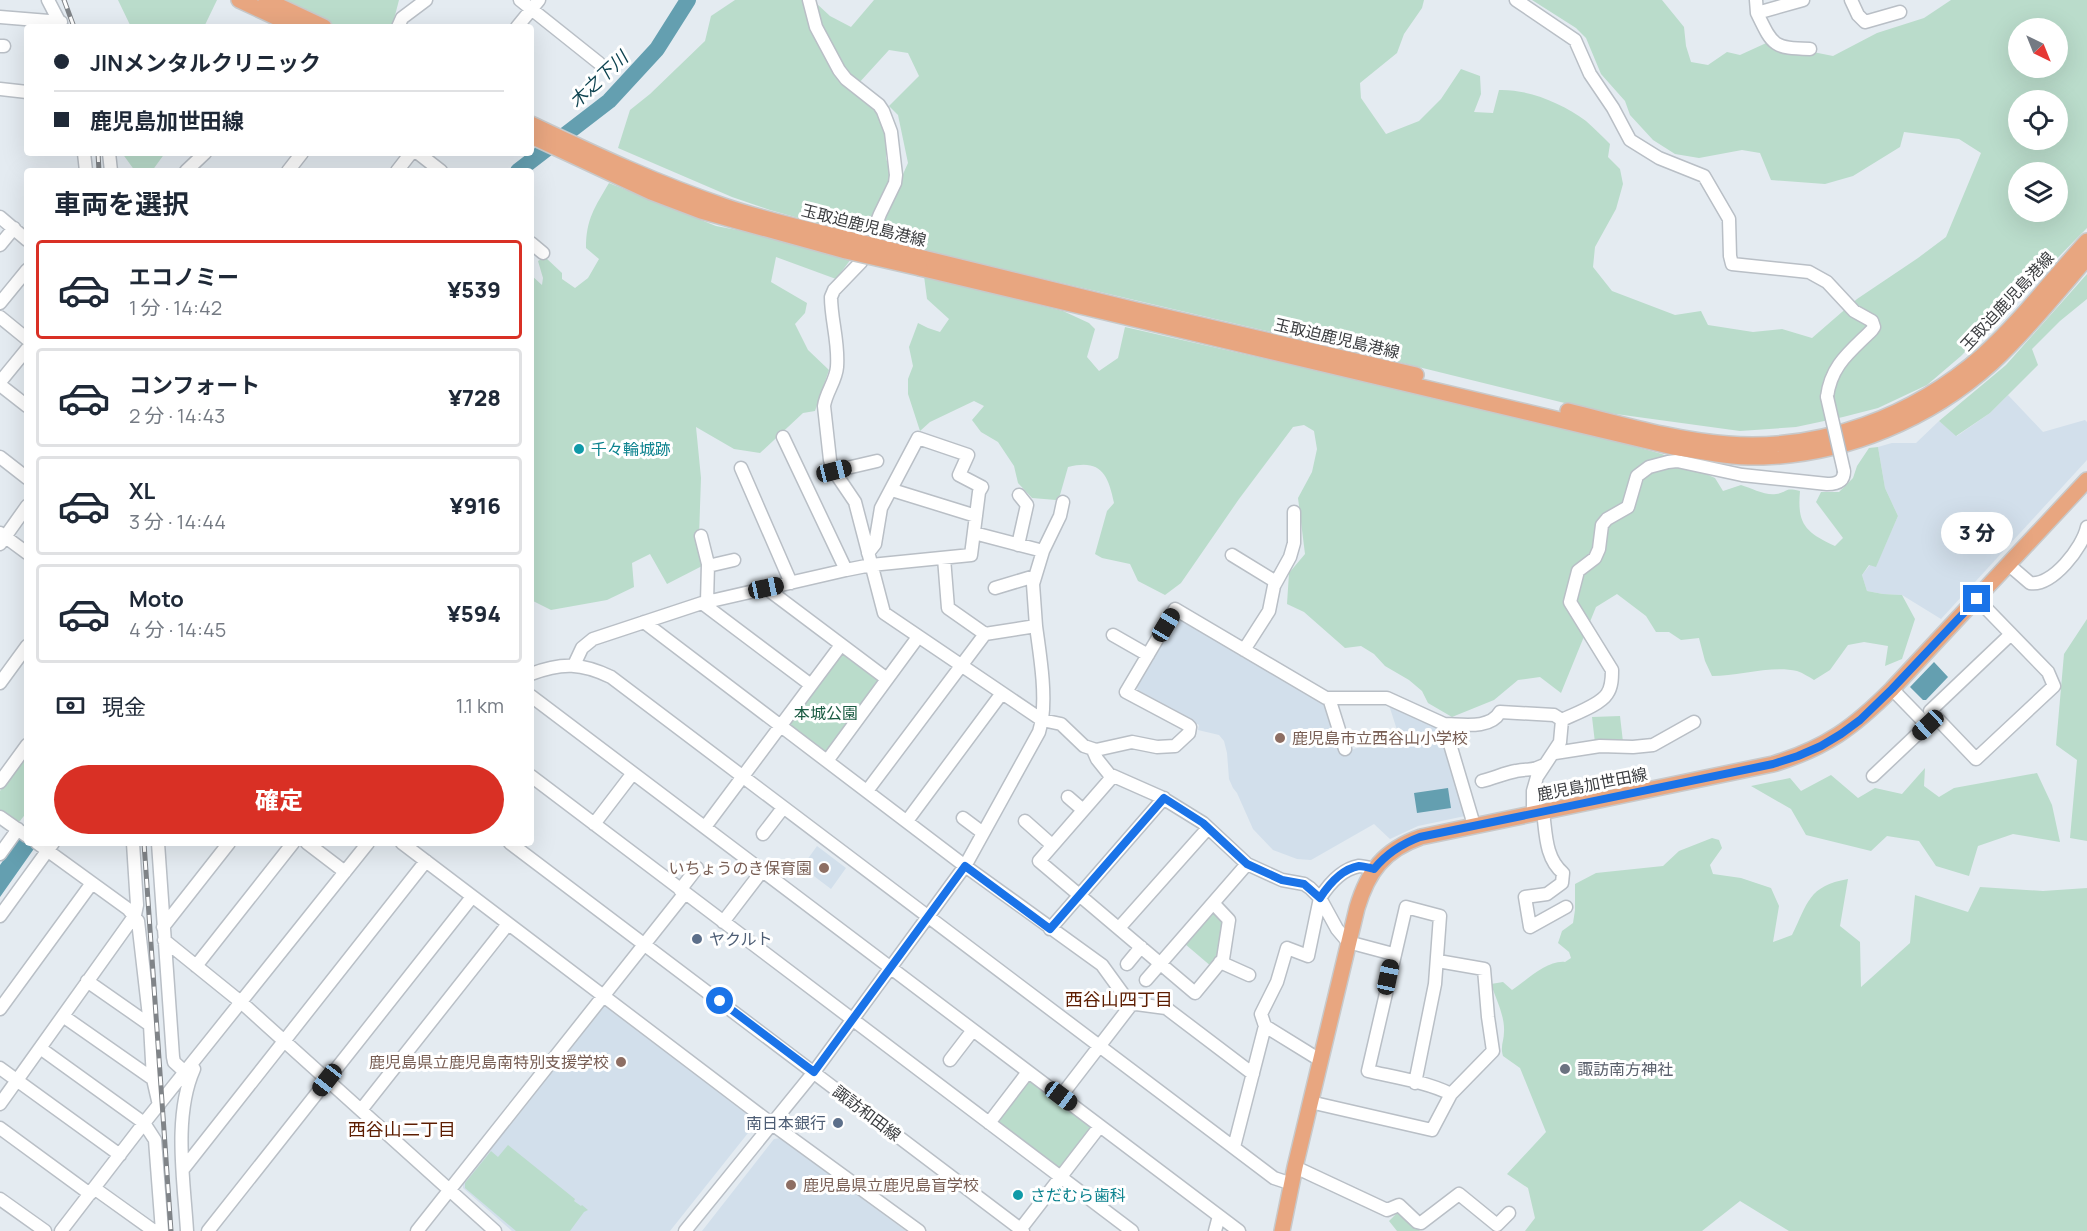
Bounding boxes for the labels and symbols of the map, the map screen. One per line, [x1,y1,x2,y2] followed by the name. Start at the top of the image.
[2008,18,2068,78] north arrow
[563,44,634,112] water label: 木之下川
[799,199,929,251] street label: 玉取迫鹿児島港線
[1955,247,2059,355] street label: 玉取迫鹿児島港線
[1272,313,1402,363] street label: 玉取迫鹿児島港線
[591,438,671,460] place label: 千々輪城跡
[572,442,586,456] marker: 千々輪城跡
[814,458,854,484] car
[1941,512,2013,554] callout: 3 分
[747,575,785,601] car
[1963,585,1990,612] route end
[1149,605,1183,645] car
[794,702,858,724] park label: 本城公園
[1909,706,1947,744] car
[1292,727,1468,749] place label: 鹿児島市立西谷山小学校
[1273,731,1287,745] marker: 鹿児島市立西谷山小学校
[1535,763,1649,805] street label: 鹿児島加世田線
[668,857,812,879] place label: いちょうのき保育園
[817,861,831,875] marker: いちょうのき保育園
[709,928,773,950] place label: ヤクルト
[690,932,704,946] marker: ヤクルト
[1375,958,1401,996] car
[706,987,733,1014] route start
[1065,987,1173,1011] district label: 西谷山四丁目
[369,1051,609,1073] place label: 鹿児島県立鹿児島南特別支援学校
[614,1055,628,1069] marker: 鹿児島県立鹿児島南特別支援学校
[1577,1058,1673,1080] place label: 諏訪南方神社
[309,1060,345,1100] car
[1558,1062,1572,1076] marker: 諏訪南方神社
[1041,1078,1081,1114] car
[828,1080,906,1146] street label: 諏訪和田線
[746,1112,826,1134] place label: 南日本銀行
[831,1116,845,1130] marker: 南日本銀行
[348,1117,456,1141] district label: 西谷山二丁目
[803,1174,979,1196] place label: 鹿児島県立鹿児島盲学校
[784,1178,798,1192] marker: 鹿児島県立鹿児島盲学校
[1030,1184,1126,1206] place label: さだむら歯科
[1011,1188,1025,1202] marker: さだむら歯科

